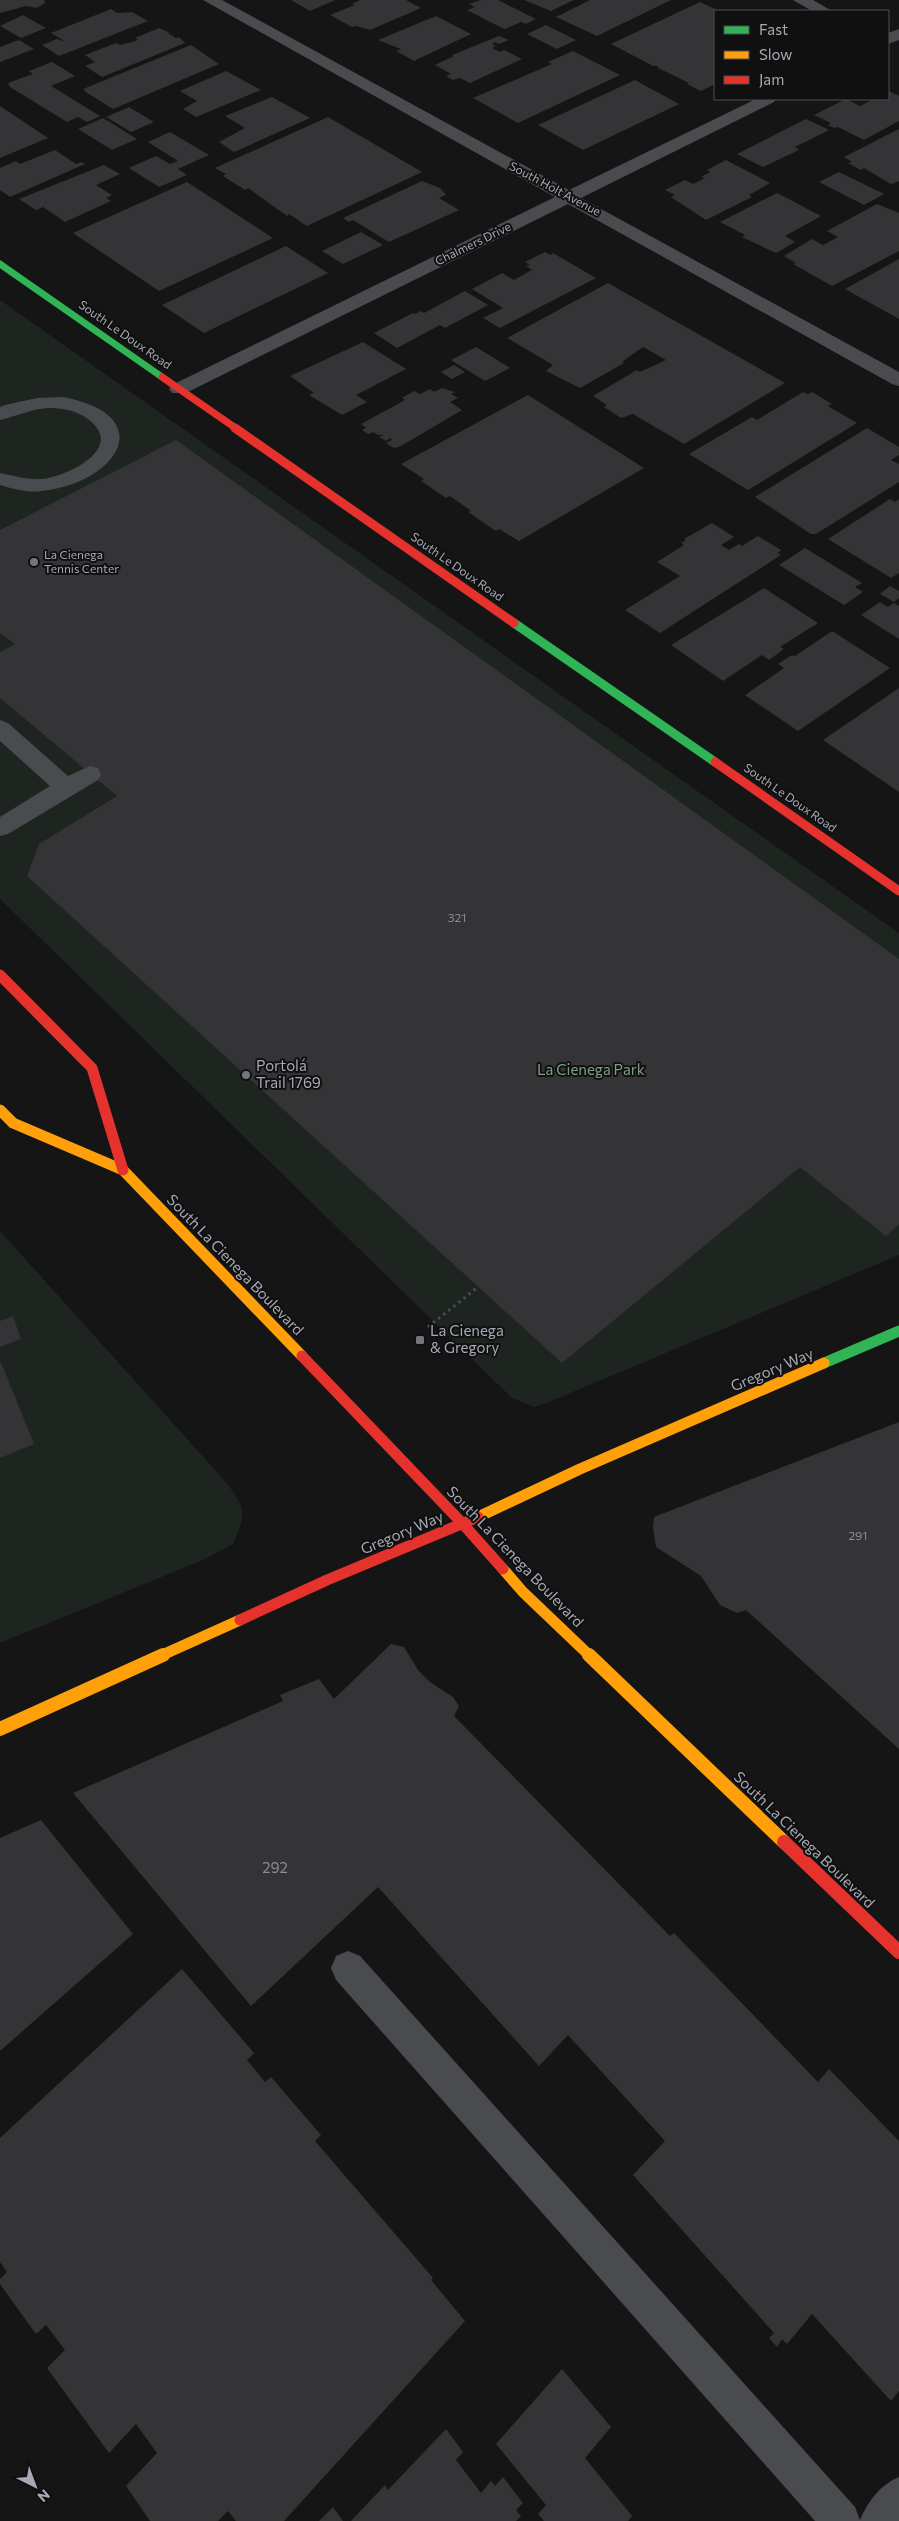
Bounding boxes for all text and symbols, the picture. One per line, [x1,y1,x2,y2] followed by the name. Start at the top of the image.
[714,10,889,100] legend
[759,20,788,38] text: Fast
[759,45,792,63] text: Slow
[759,70,784,88] text: Jam
[507,158,604,218] street label: South Holt Avenue
[432,219,513,267] street label: Chalmers Drive
[77,297,175,371] street label: South Le Doux Road
[409,529,507,603] street label: South Le Doux Road
[44,547,119,575] place label: La Cienega Tennis Center
[28,556,40,568] marker: La Cienega Tennis Center
[742,760,840,834] street label: South Le Doux Road
[448,910,466,924] house number: 321
[256,1056,321,1091] place label: Portolá Trail 1769
[537,1060,645,1078] park label: La Cienega Park
[240,1069,252,1081] marker: Portolá Trail 1769
[164,1190,308,1338] street label: South La Cienega Boulevard
[430,1321,504,1356] place label: La Cienega & Gregory
[414,1334,426,1346] marker: La Cienega & Gregory
[728,1343,816,1395] street label: Gregory Way
[444,1482,588,1630] street label: South La Cienega Boulevard
[358,1506,446,1558] street label: Gregory Way
[848,1528,868,1542] house number: 291
[731,1767,879,1911] street label: South La Cienega Boulevard
[262,1858,288,1876] house number: 292
[10,2461,60,2511] north arrow
[34,2486,54,2506] text: N

